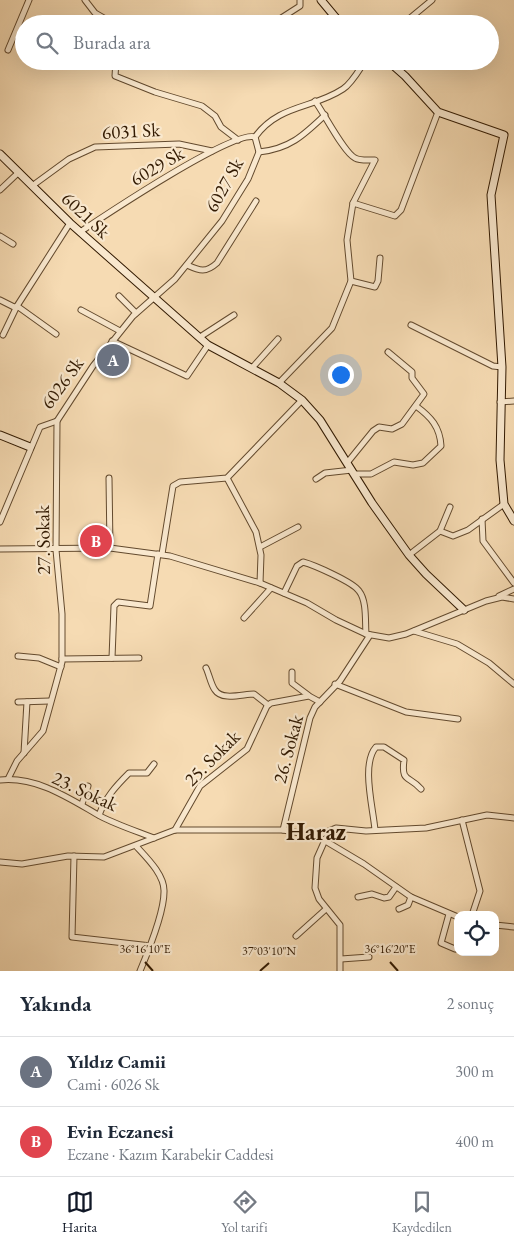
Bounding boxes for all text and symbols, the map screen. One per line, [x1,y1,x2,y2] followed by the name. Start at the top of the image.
[15,15,499,70] search box
[33,29,61,57] icon: search
[73,30,151,55] text: Burada ara
[101,117,162,145] street label: 6031 Sk
[126,140,189,191] street label: 6029 Sk
[199,153,250,216] street label: 6027 Sk
[56,186,117,245] street label: 6021 Sk
[97,341,129,379] pin: A
[35,351,90,414] street label: 6026 Sk
[328,362,354,388] your location
[30,504,56,575] street label: 27. Sokak
[80,522,112,560] pin: B
[267,711,309,786] street label: 26. Sokak
[178,724,246,792] street label: 25. Sokak
[48,765,123,818] street label: 23. Sokak
[286,816,347,847] district label: Haraz
[454,911,499,956] map controls
[454,911,499,956] button: locate
[119,941,171,957] text: 36°16'10"E
[364,941,416,957] text: 36°16'20"E
[242,943,296,959] text: 37°03'10"N
[20,990,91,1017] text: Yakında
[447,993,494,1014] text: 2 sonuç
[67,1049,166,1074] text: Yıldız Camii
[30,1061,42,1082] text: A
[455,1061,494,1082] text: 300 m
[67,1074,160,1095] text: Cami · 6026 Sk
[67,1119,174,1144] text: Evin Eczanesi
[31,1131,41,1152] text: B
[455,1131,494,1152] text: 400 m
[67,1144,274,1165] text: Eczane · Kazım Karabekir Caddesi
[62,1188,97,1236] tab: Harita
[221,1188,268,1236] tab: Yol tarifi
[392,1188,452,1236] tab: Kaydedilen

